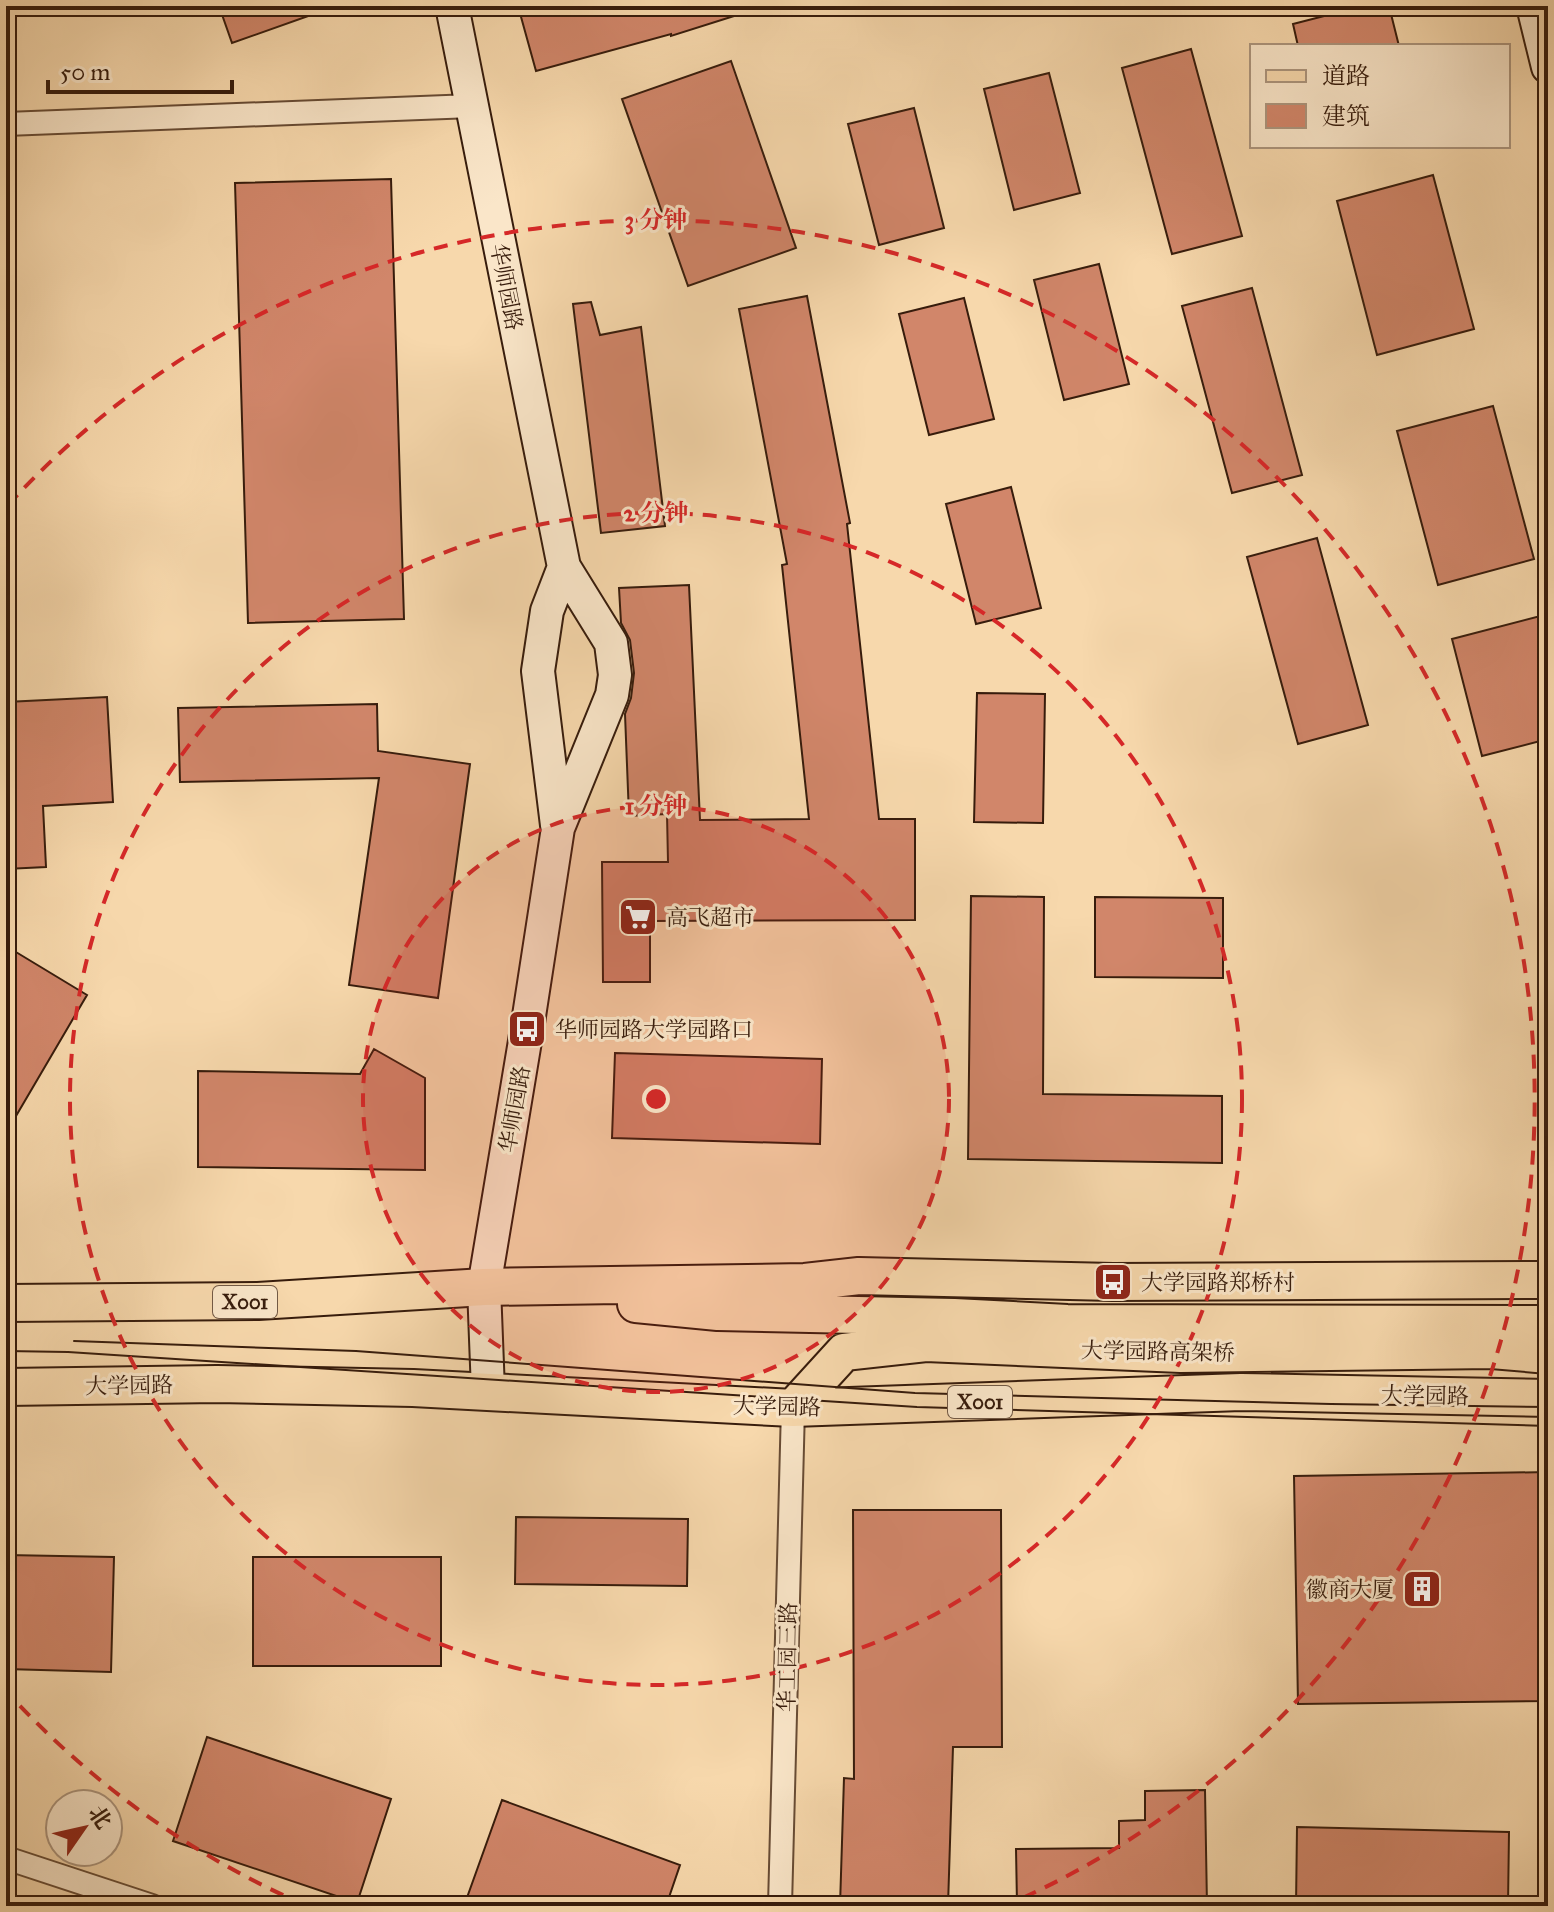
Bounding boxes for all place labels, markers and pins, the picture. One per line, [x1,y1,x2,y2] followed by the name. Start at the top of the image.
[617,896,659,938] supermarket icon: 高飞超市
[666,904,754,931] place label: 高飞超市
[506,1008,548,1050] bus stop icon: 华师园路大学园路口
[555,1016,753,1043] place label: 华师园路大学园路口
[642,1085,670,1113] centre of rings
[1092,1261,1134,1303] bus stop icon: 大学园路郑桥村
[1141,1269,1295,1296] place label: 大学园路郑桥村
[1401,1568,1443,1610] building icon: 徽商大厦
[1306,1576,1394,1603] place label: 徽商大厦

